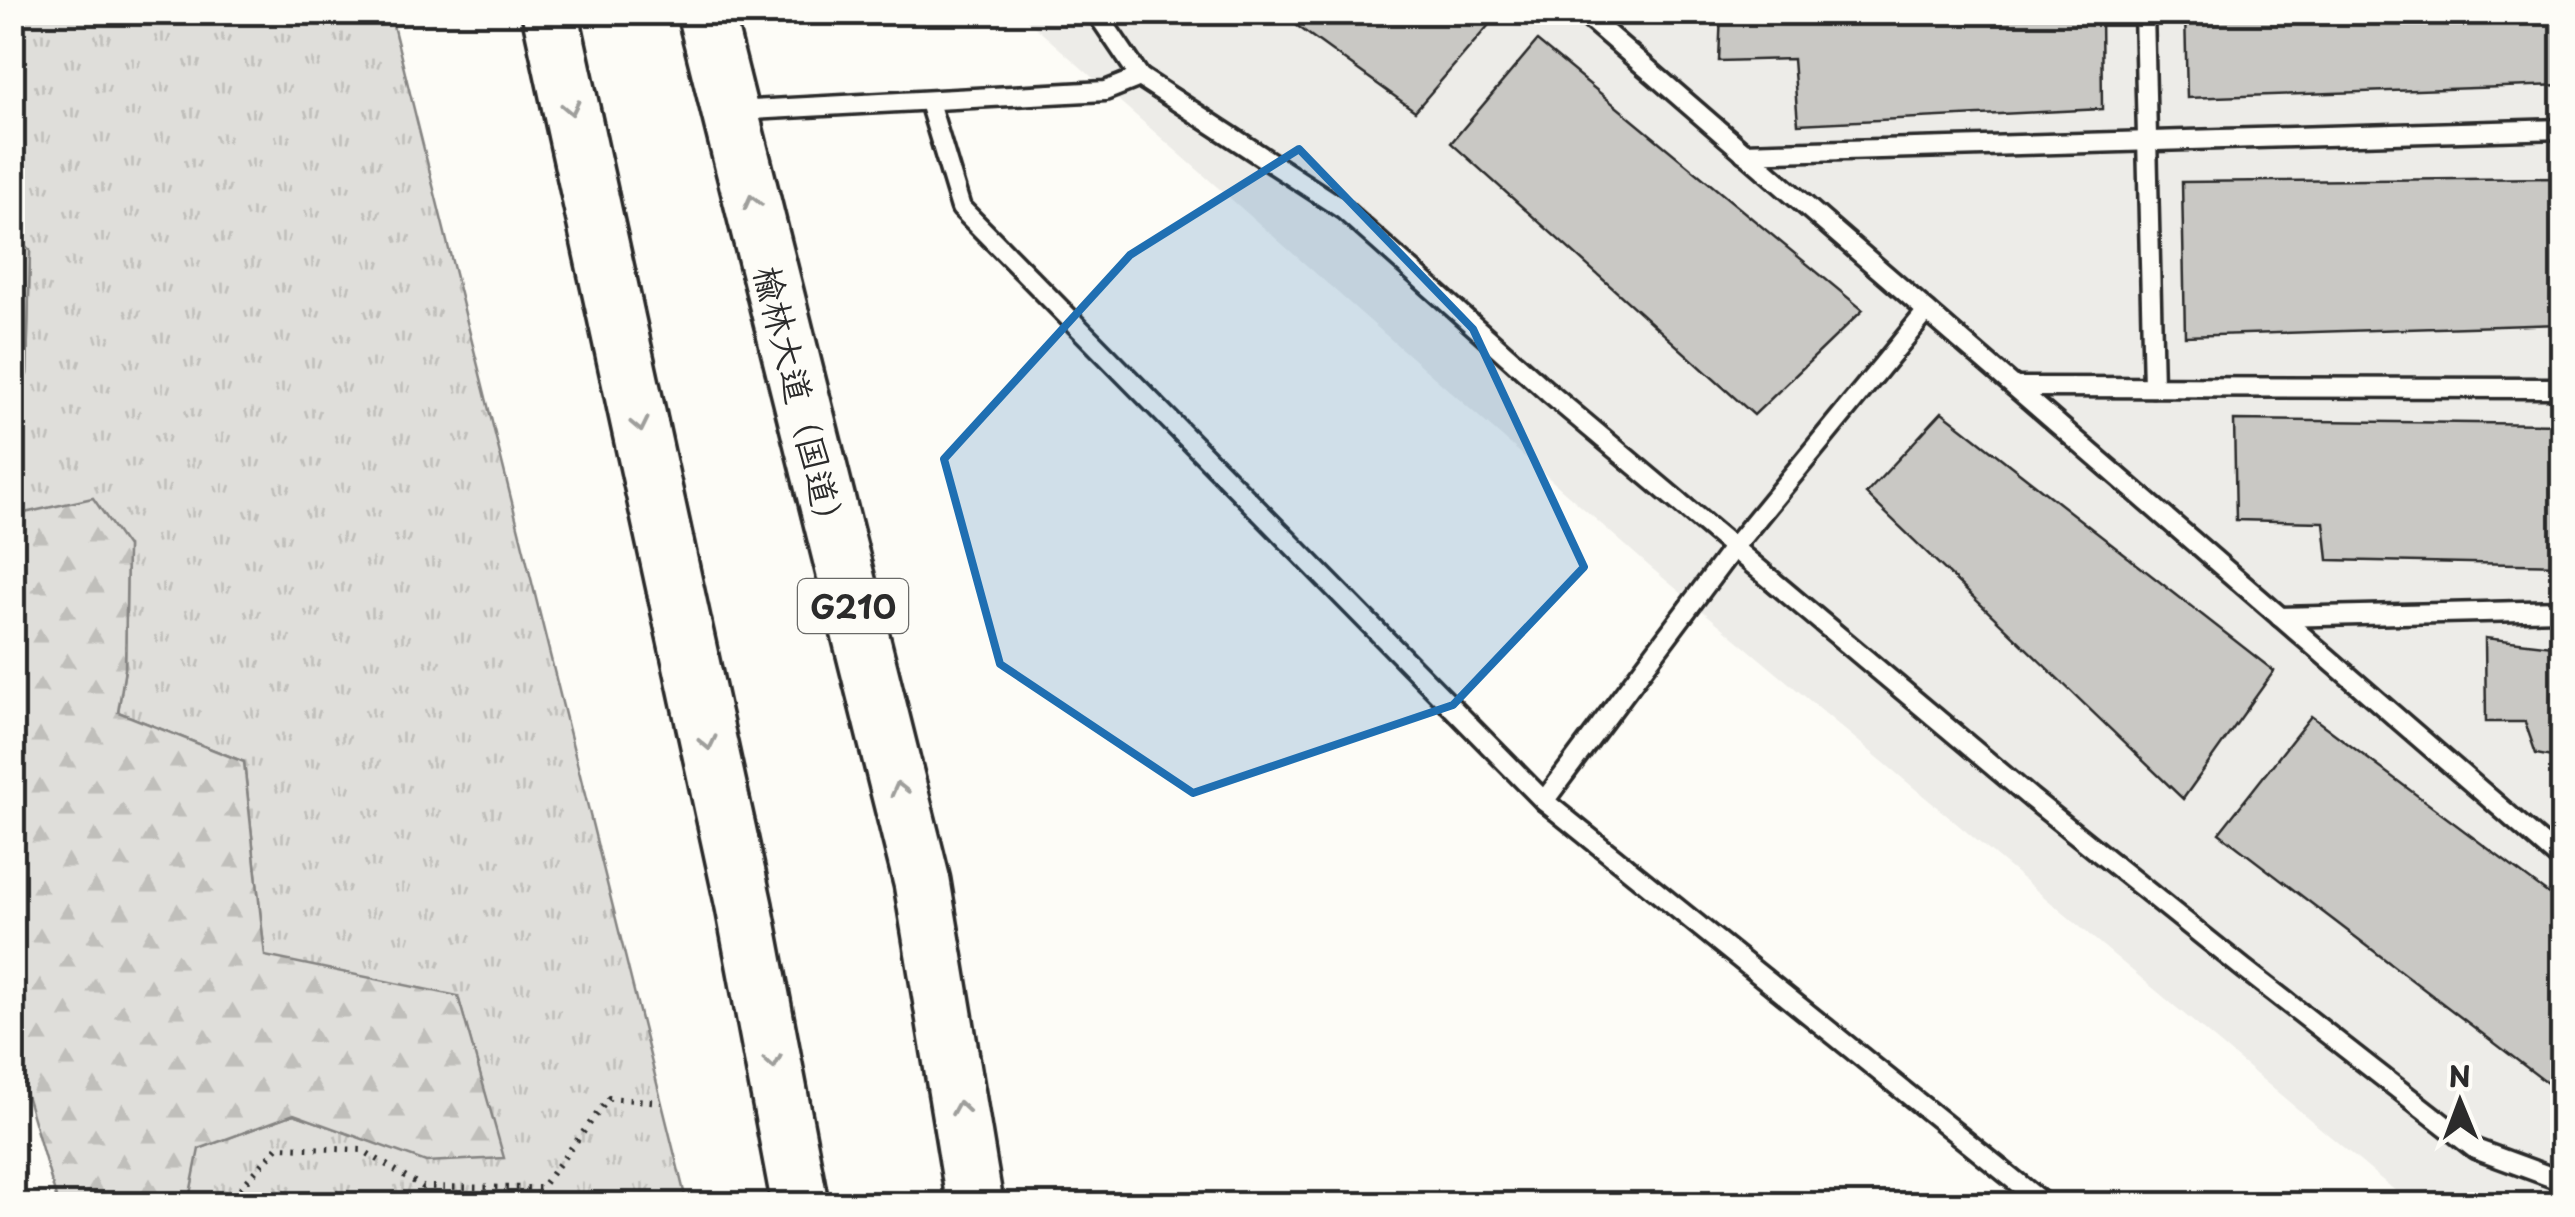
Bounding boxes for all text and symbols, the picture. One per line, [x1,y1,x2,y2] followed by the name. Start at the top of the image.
[559,99,580,116] one-way arrow
[743,194,764,211] one-way arrow
[742,260,862,544] street label: 榆林大道（国道）
[628,416,649,433] one-way arrow
[798,579,908,633] road number: G210
[697,734,718,751] one-way arrow
[890,781,911,798] one-way arrow
[2410,1052,2510,1152] north arrow
[761,1053,782,1070] one-way arrow
[2448,1054,2471,1097] text: N
[950,1100,971,1116] one-way arrow

